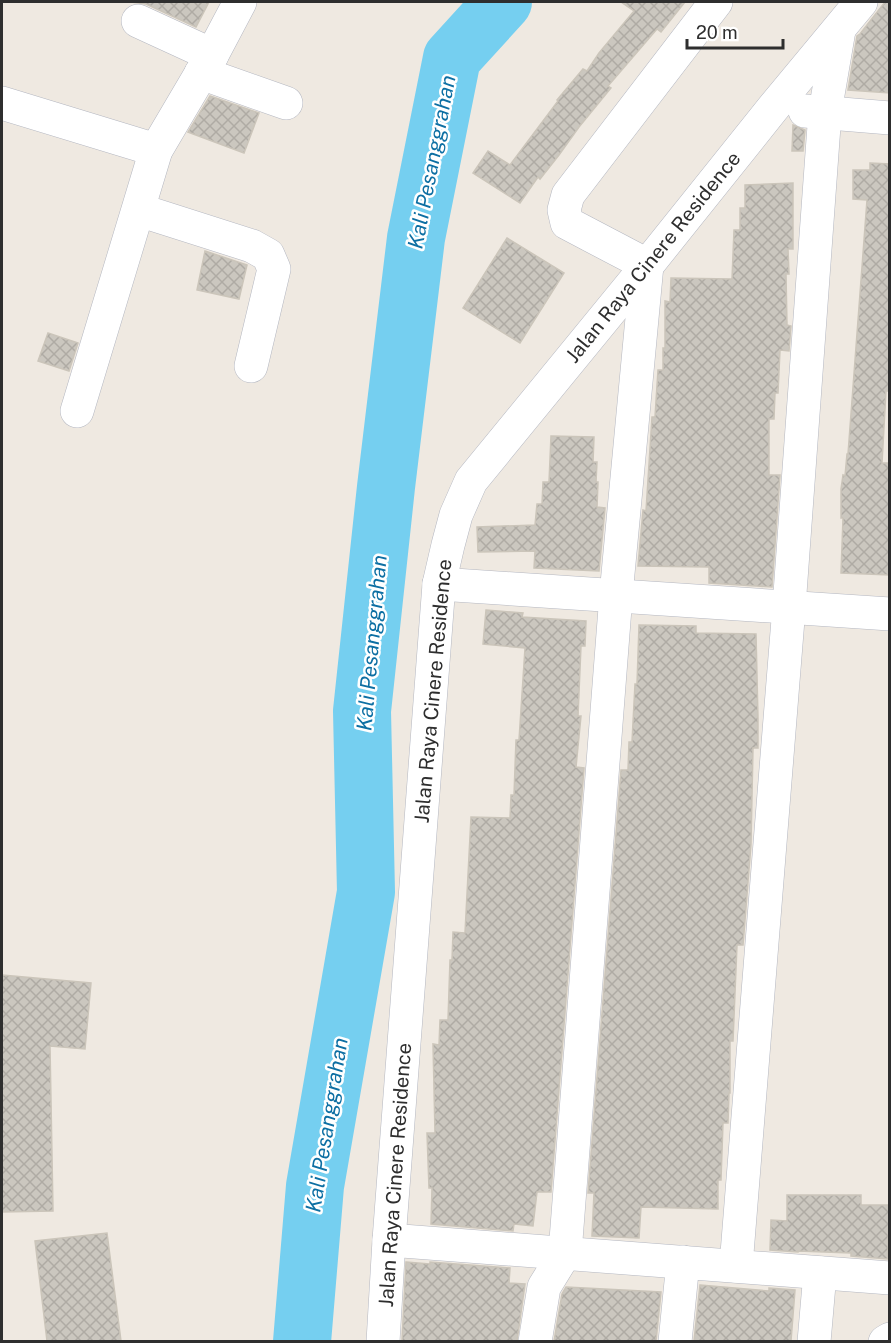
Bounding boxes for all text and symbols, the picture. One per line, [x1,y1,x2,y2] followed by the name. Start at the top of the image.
[687,12,783,50] scale bar
[696,22,738,43] text: 20 m
[402,73,461,251] water label: Kali Pesanggrahan
[560,147,746,367] street label: Jalan Raya Cinere Residence
[351,554,392,732] water label: Kali Pesanggrahan
[410,558,456,824] street label: Jalan Raya Cinere Residence
[300,1036,353,1214] water label: Kali Pesanggrahan
[374,1042,416,1308] street label: Jalan Raya Cinere Residence

